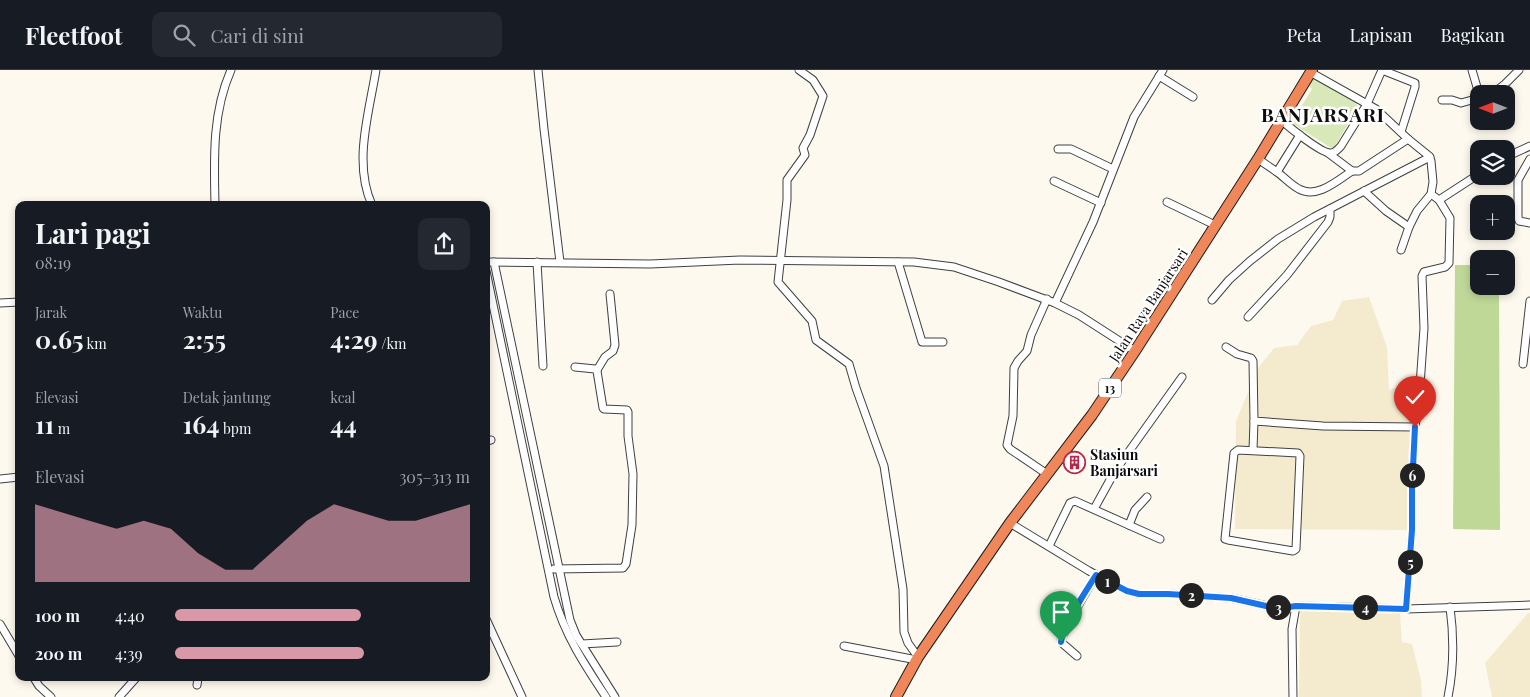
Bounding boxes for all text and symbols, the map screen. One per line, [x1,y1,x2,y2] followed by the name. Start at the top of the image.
[152,12,502,57] search box
[25,19,122,51] text: Fleetfoot
[170,21,198,49] icon: search
[210,22,304,48] text: Cari di sini
[1287,23,1322,47] text: Peta
[1350,23,1413,47] text: Lapisan
[1441,23,1505,47] text: Bagikan
[1470,85,1515,130] north arrow
[1470,85,1515,295] map controls
[1261,101,1385,127] district label: BANJARSARI
[1470,140,1515,185] button: layers
[1470,195,1515,240] button: +
[35,214,151,251] text: Lari pagi
[418,218,470,270] button: share
[1104,245,1192,366] street label: Jalan Raya Banjarsari
[1470,250,1515,295] button: −
[35,252,71,273] text: 08:19
[35,303,67,322] text: Jarak
[183,303,222,322] text: Waktu
[330,303,359,322] text: Pace
[35,322,83,355] text: 0.65
[183,322,226,355] text: 2:55
[330,322,378,355] text: 4:29
[83,334,107,353] text: km
[378,334,407,353] text: /km
[1394,376,1436,427] pin
[1099,378,1121,398] road number: 13
[1401,383,1429,411] icon: check
[35,388,79,407] text: Elevasi
[183,388,271,407] text: Detak jantung
[330,388,355,407] text: kcal
[35,407,54,440] text: 11
[183,407,219,440] text: 164
[330,407,357,440] text: 44
[54,419,70,438] text: m
[219,419,251,438] text: bpm
[1090,445,1158,480] place label: Stasiun Banjarsari
[1062,450,1086,474] building icon: Stasiun Banjarsari
[1400,462,1424,488] pin: 6
[35,466,85,487] text: Elevasi
[399,466,470,487] text: 305–313 m
[1409,466,1416,485] text: 6
[1398,550,1422,574] pin: 5
[1407,553,1414,572] text: 5
[1094,568,1120,594] pin: 1
[1105,572,1110,591] text: 1
[1178,582,1204,608] pin: 2
[1188,586,1195,605] text: 2
[1040,591,1082,642] pin
[1266,594,1290,620] pin: 3
[1352,594,1378,620] pin: 4
[1047,598,1075,626] icon: arrive
[1275,598,1282,617] text: 3
[1362,598,1369,617] text: 4
[35,605,80,626] text: 100 m
[115,605,145,626] text: 4:40
[35,643,82,664] text: 200 m
[115,643,143,664] text: 4:39

